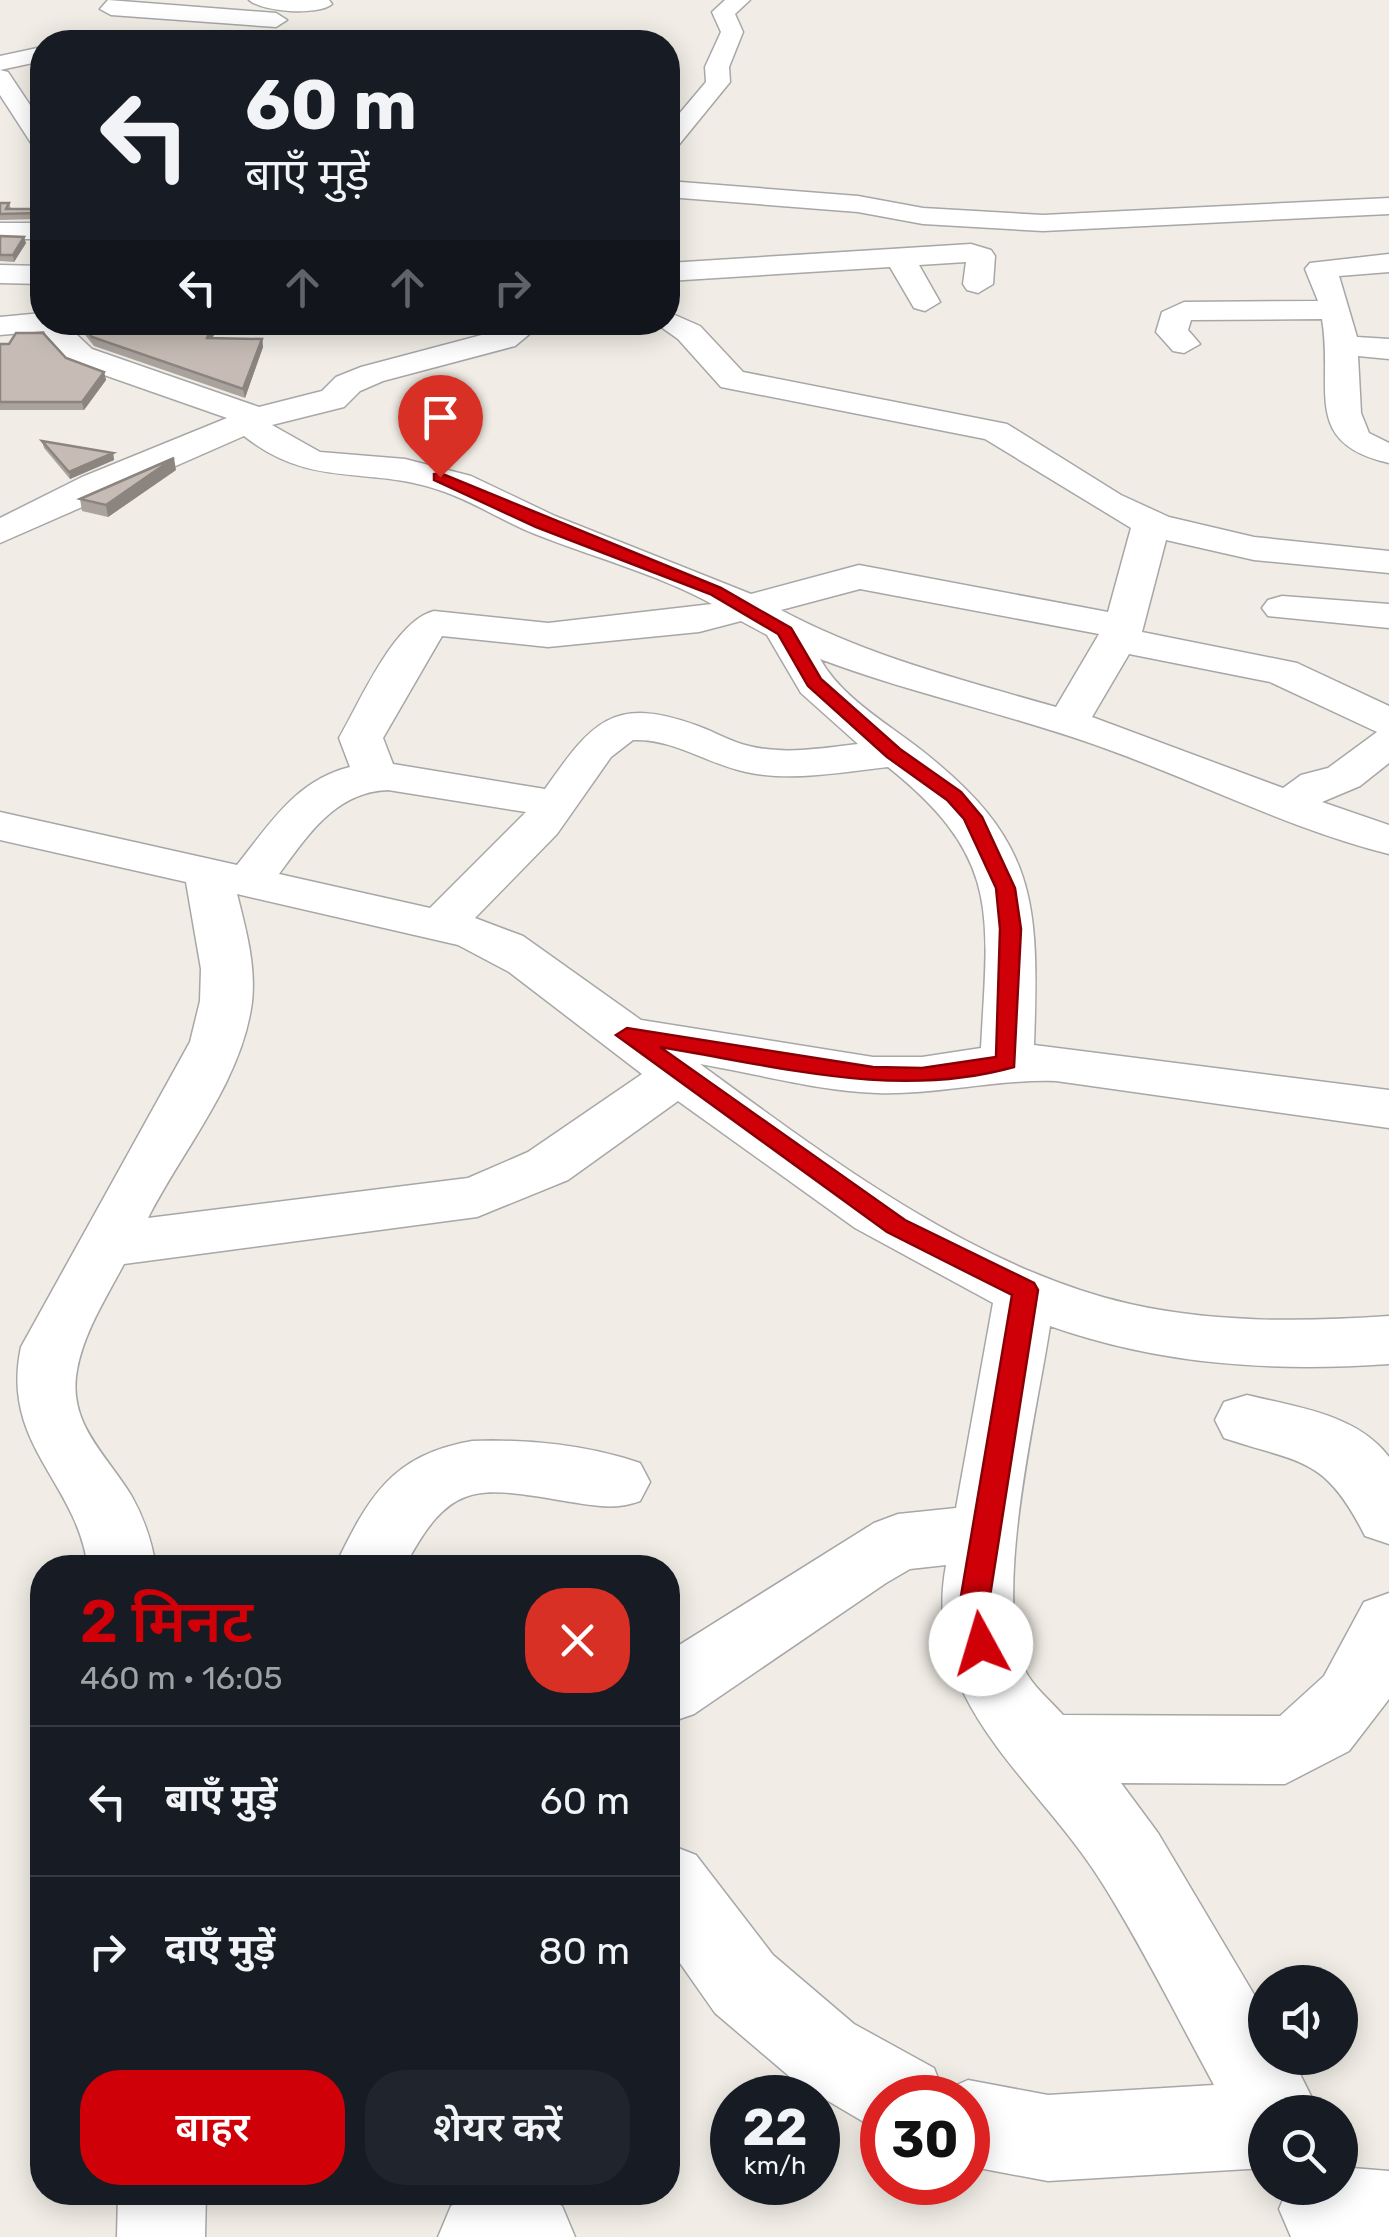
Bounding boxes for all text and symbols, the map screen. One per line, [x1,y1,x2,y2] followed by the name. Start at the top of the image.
[245,64,417,147] text: 60 m
[80,70,210,200] icon: left
[245,148,369,201] text: बाएँ मुड़ें
[170,260,225,315] icon: left
[275,260,330,315] icon: ahead
[380,260,435,315] icon: ahead
[485,260,540,315] icon: right
[398,375,483,478] pin
[413,390,468,445] icon: arrive
[80,1586,253,1657] text: 2 मिनट
[525,1588,630,1693] button: close
[929,1592,1033,1696] position arrow
[80,1659,283,1697] text: 460 m · 16:05
[80,1774,135,1829] icon: left
[165,1775,277,1821] text: बाएँ मुड़ें
[540,1778,630,1824] text: 60 m
[80,1924,135,1979] icon: right
[165,1925,275,1971] text: दाएँ मुड़ें
[539,1928,630,1974] text: 80 m
[1248,1965,1358,2205] map controls
[1248,1965,1358,2075] button: sound
[80,2070,345,2185] button: बाहर
[365,2070,630,2185] button: शेयर करें
[860,2075,990,2205] speed limit sign: 30
[1248,2095,1358,2205] button: search
[743,2098,808,2158] text: 22
[744,2151,806,2180] text: km/h

